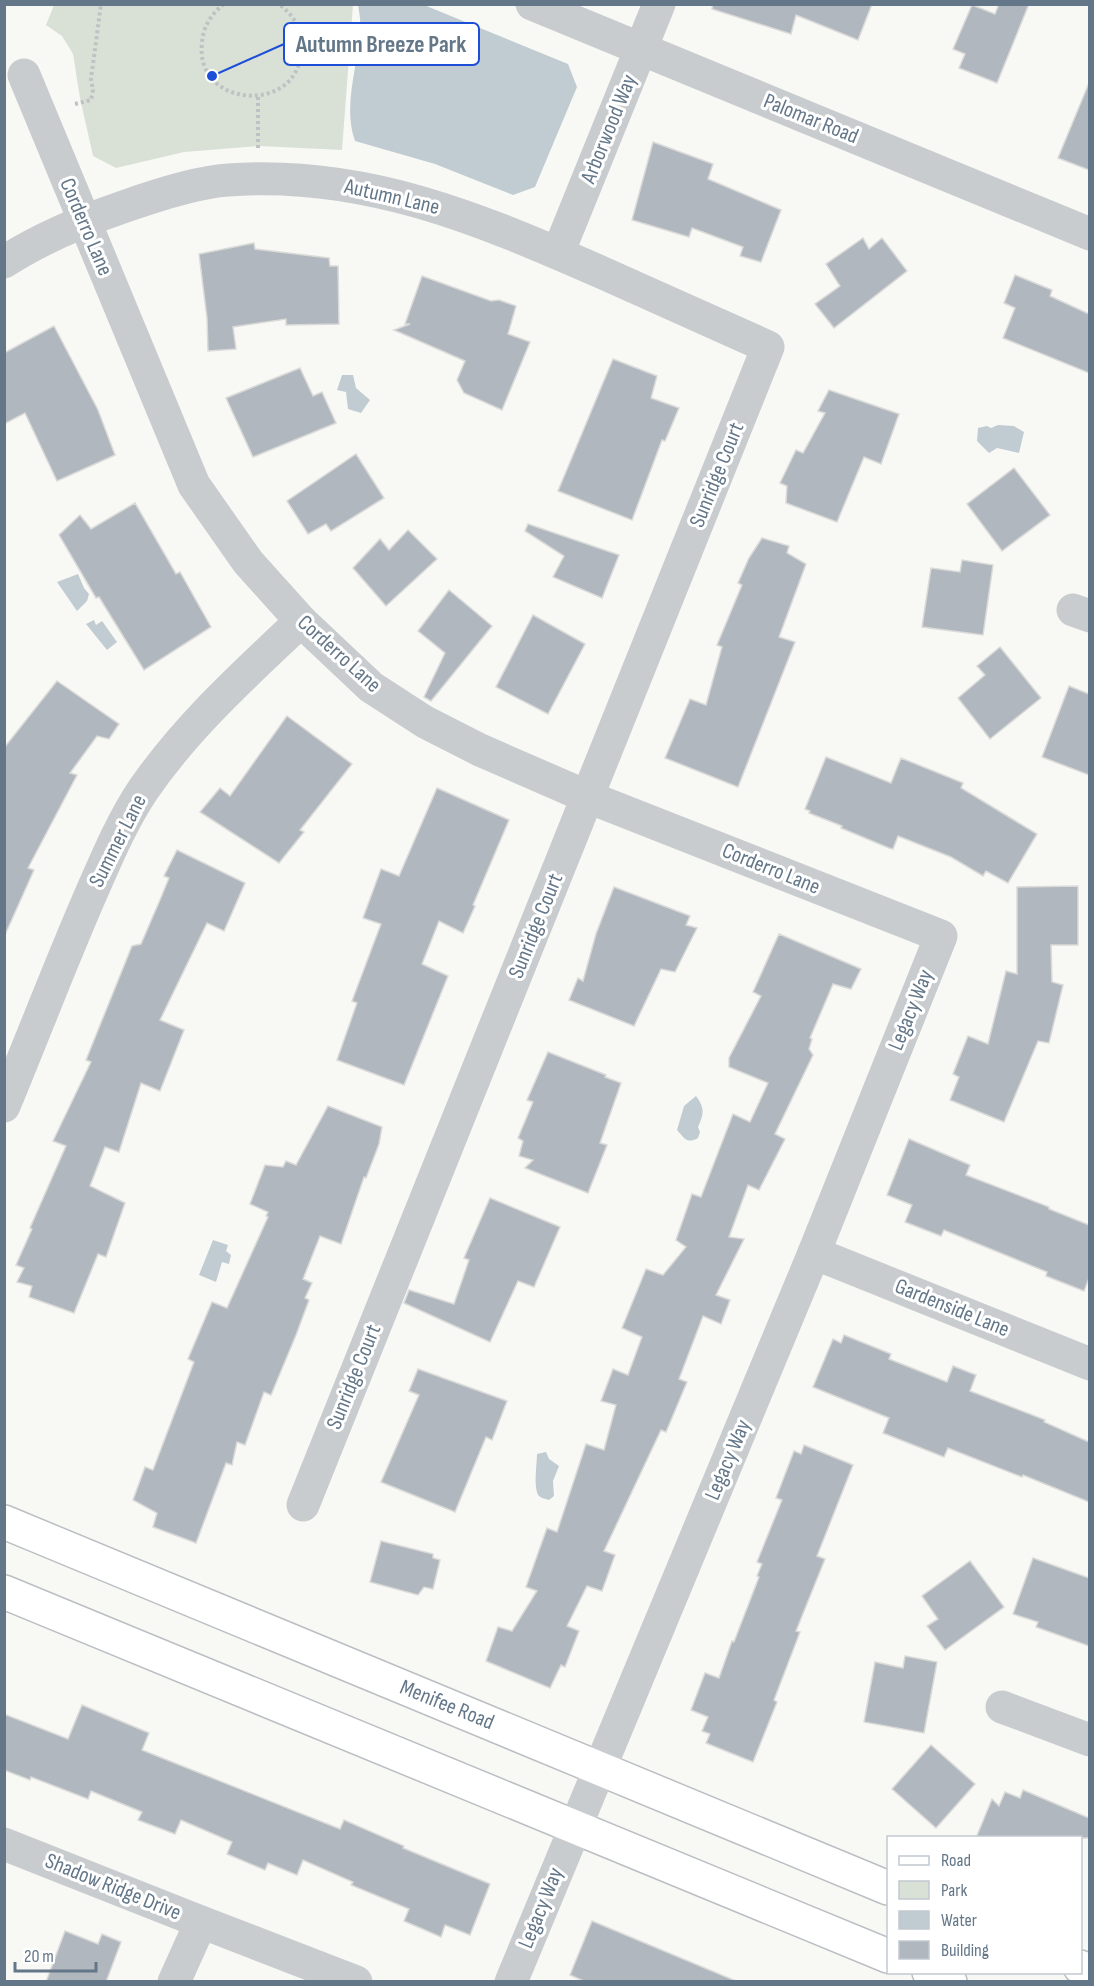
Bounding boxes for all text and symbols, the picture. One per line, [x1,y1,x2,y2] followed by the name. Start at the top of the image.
[284,23,479,65] callout: Autumn Breeze Park
[295,30,466,59] text: Autumn Breeze Park
[575,70,643,188] street label: Arborwood Way
[760,88,862,150] street label: Palomar Road
[341,173,442,221] street label: Autumn Lane
[53,174,119,280] street label: Corderro Lane
[684,418,750,531] street label: Sunridge Court
[292,609,386,699] street label: Corderro Lane
[83,790,153,892] street label: Summer Lane
[718,837,824,901] street label: Corderro Lane
[503,869,569,982] street label: Sunridge Court
[883,965,940,1054] street label: Legacy Way
[891,1273,1013,1343] street label: Gardenside Lane
[321,1320,387,1433] street label: Sunridge Court
[699,1415,757,1504] street label: Legacy Way
[396,1674,498,1736] street label: Menifee Road
[887,1836,1082,1974] legend
[41,1847,185,1927] street label: Shadow Ridge Drive
[941,1850,971,1871] text: Road
[513,1863,570,1952] street label: Legacy Way
[941,1880,967,1901] text: Park
[941,1910,977,1931] text: Water
[15,1935,96,1973] scale bar
[941,1940,989,1961] text: Building
[24,1946,54,1967] text: 20 m

